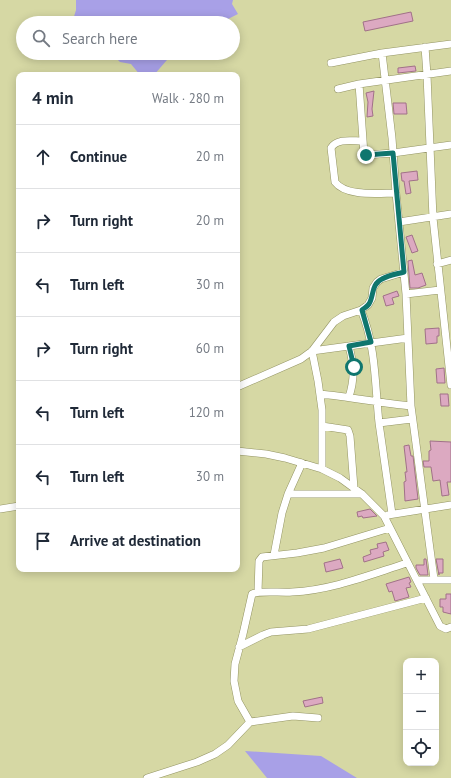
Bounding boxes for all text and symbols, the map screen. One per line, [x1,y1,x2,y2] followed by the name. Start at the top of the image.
[16,16,240,60] search box
[30,27,52,49] icon: search
[62,29,138,48] text: Search here
[32,87,73,109] text: 4 min
[152,90,224,107] text: Walk · 280 m
[32,146,54,168] icon: ahead
[357,146,375,164] route end
[70,147,127,166] text: Continue
[196,148,224,165] text: 20 m
[32,210,54,232] icon: right
[70,211,133,230] text: Turn right
[196,212,224,229] text: 20 m
[32,274,54,296] icon: left
[70,275,124,294] text: Turn left
[196,276,224,293] text: 30 m
[32,338,54,360] icon: right
[70,339,133,358] text: Turn right
[196,340,224,357] text: 60 m
[345,358,363,376] route start
[32,402,54,424] icon: left
[70,403,124,422] text: Turn left
[189,404,224,421] text: 120 m
[32,466,54,488] icon: left
[70,467,124,486] text: Turn left
[196,468,224,485] text: 30 m
[32,530,54,552] icon: arrive
[70,531,201,550] text: Arrive at destination
[403,658,439,766] map controls
[403,658,439,694] button: +
[403,694,439,730] button: −
[403,730,439,766] button: locate

